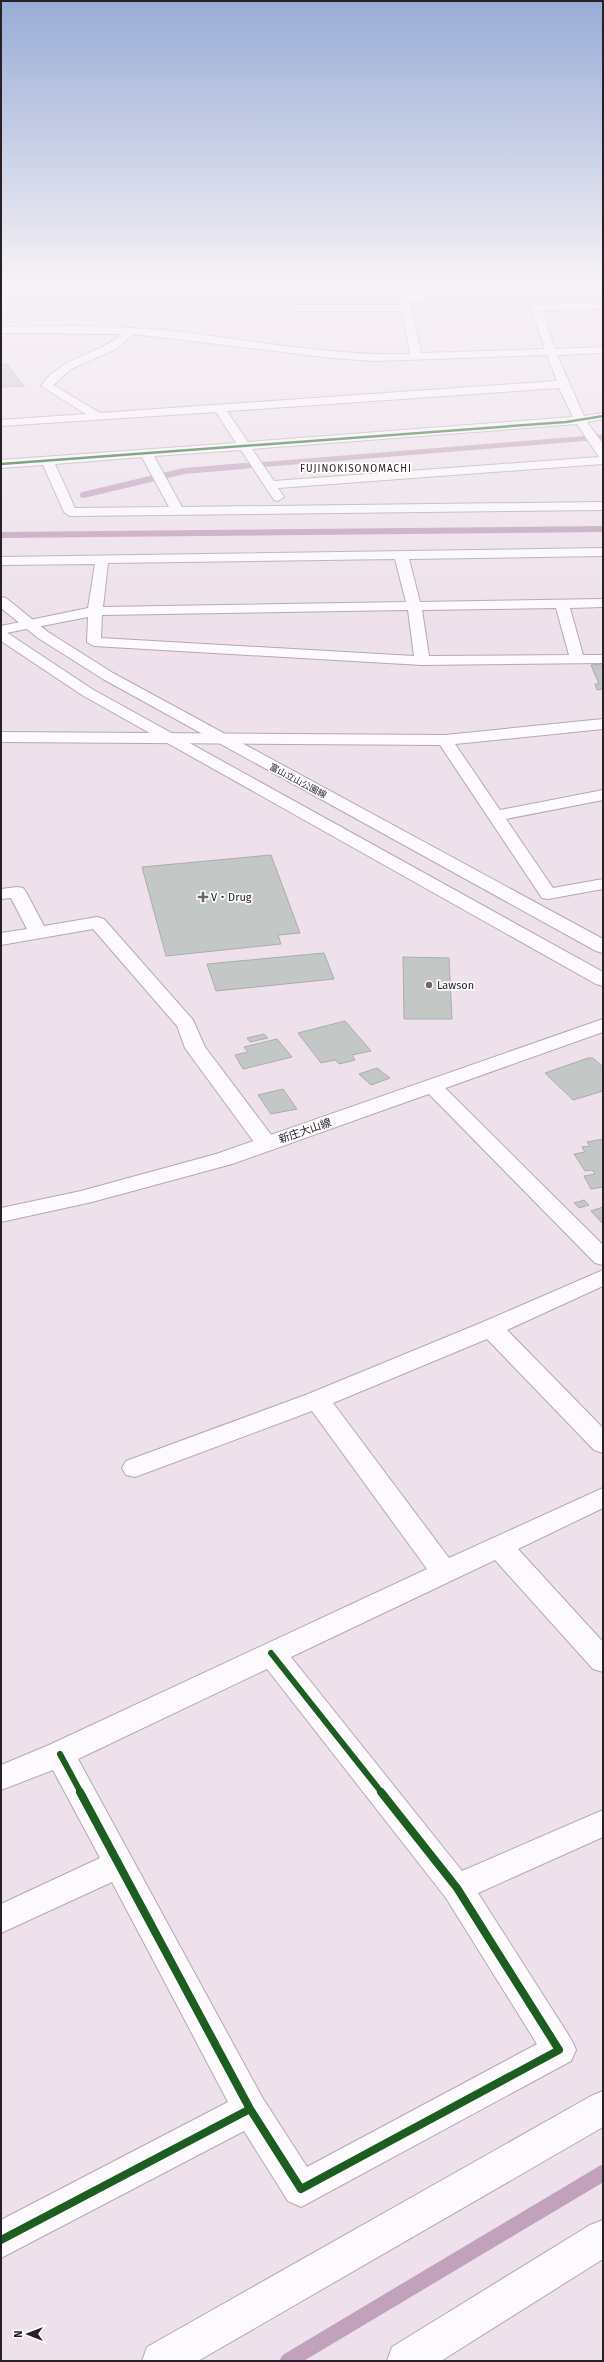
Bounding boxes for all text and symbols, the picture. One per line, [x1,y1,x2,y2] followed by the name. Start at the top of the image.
[300,463,412,475] district label: FUJINOKISONOMACHI
[268,762,329,801] street label: 富山立山公園線
[211,891,252,904] place label: V・Drug
[198,892,208,902] marker: V・Drug
[437,979,474,992] place label: Lawson
[424,980,434,990] marker: Lawson
[277,1116,333,1146] street label: 新庄大山線
[8,2314,48,2354] north arrow
[12,2330,25,2338] text: N

